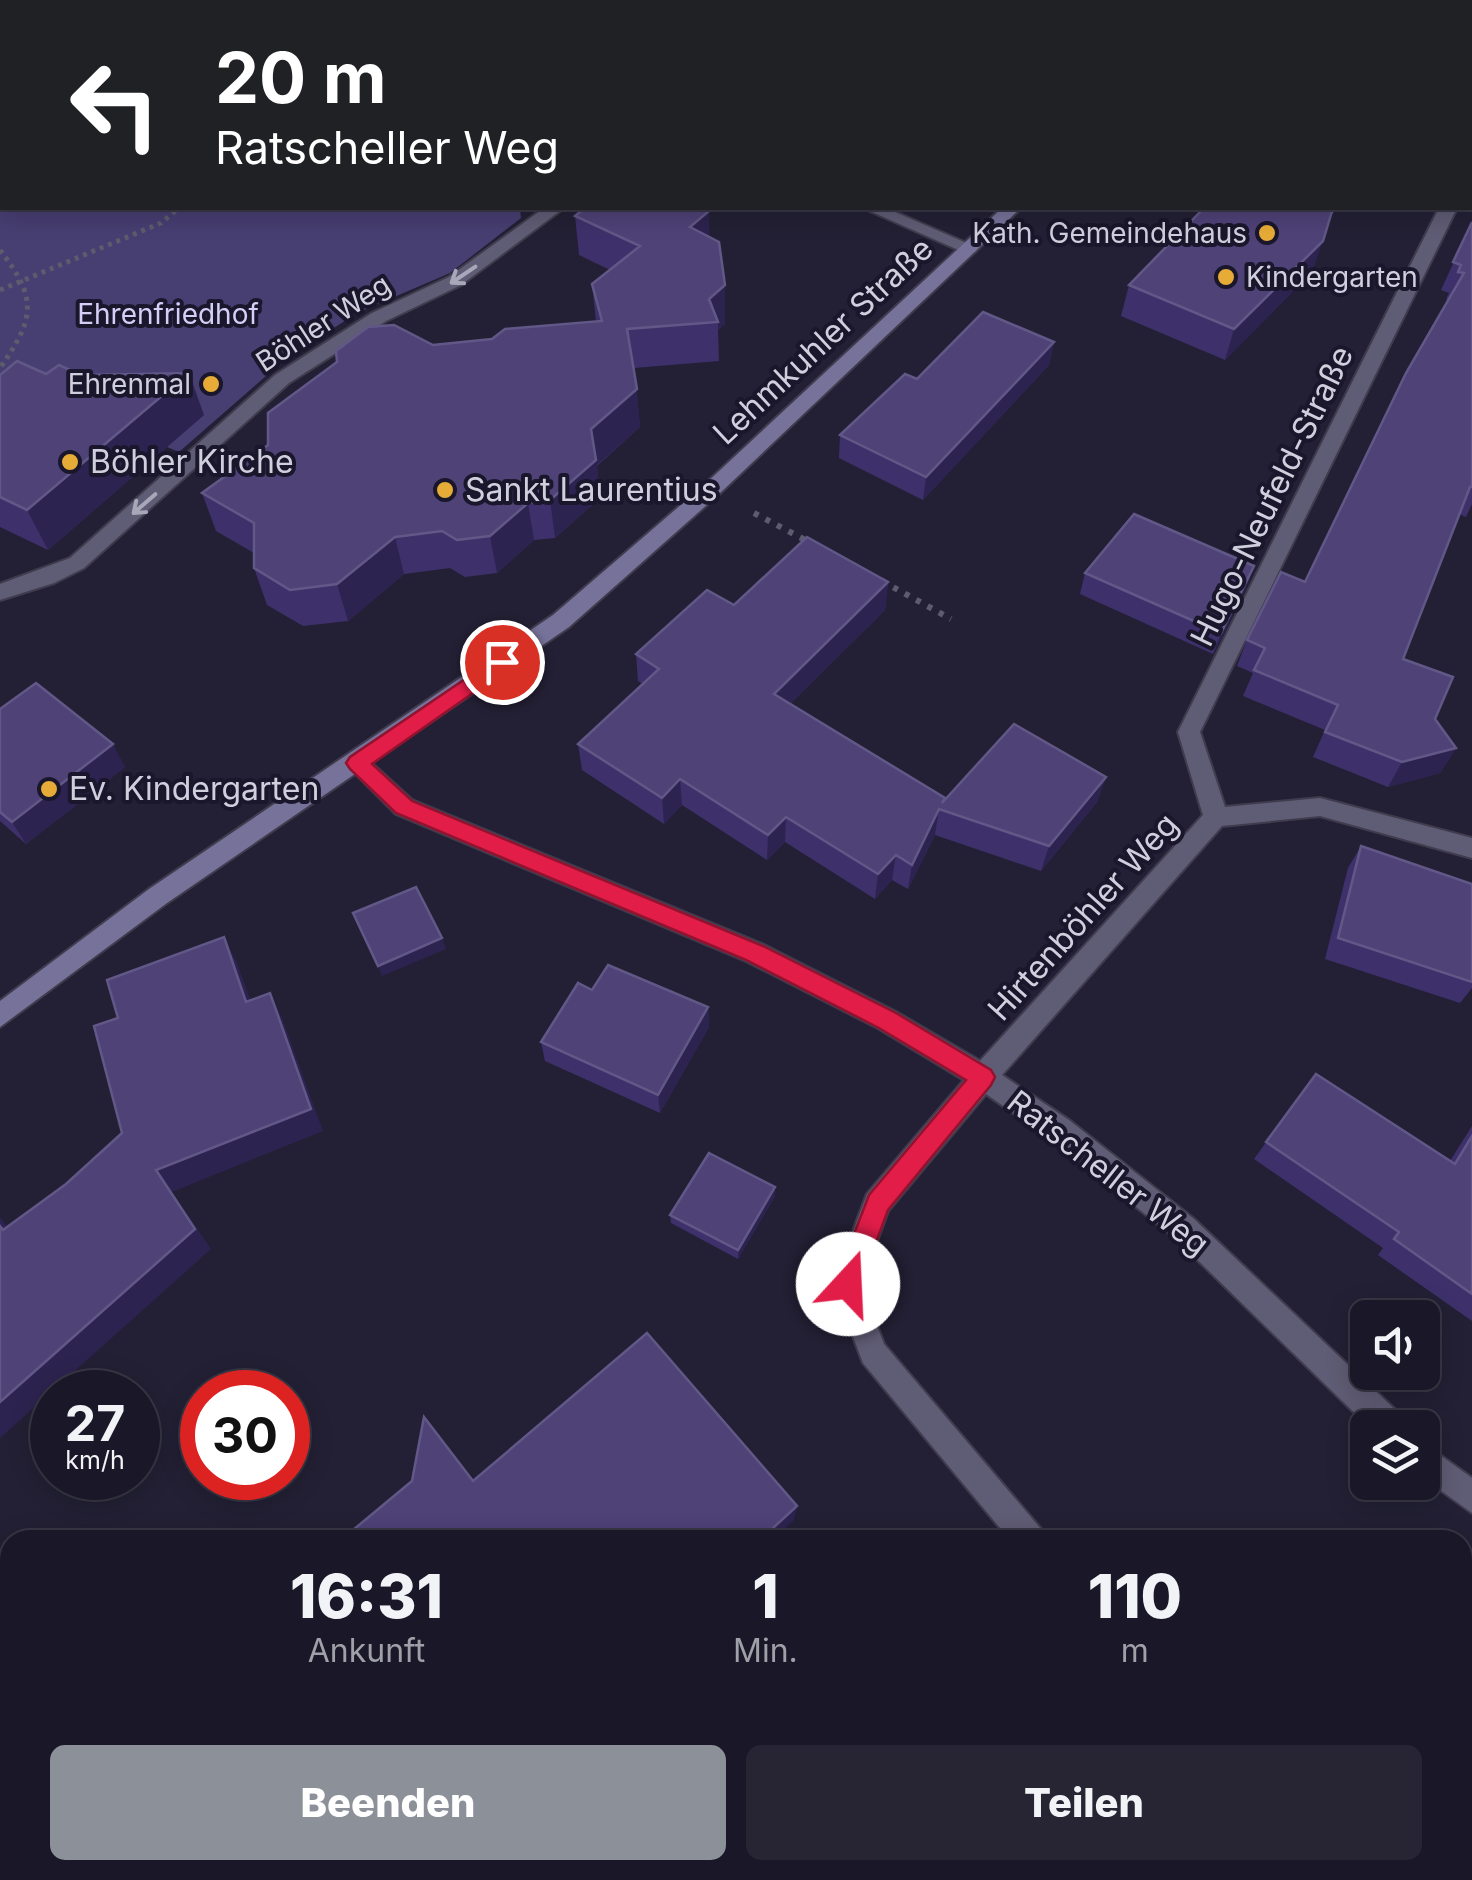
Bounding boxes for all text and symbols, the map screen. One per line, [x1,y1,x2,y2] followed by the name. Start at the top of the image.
[215,35,387,120] text: 20 m
[50,40,180,170] icon: left
[215,120,559,175] text: Ratscheller Weg
[972,216,1247,250] place label: Kath. Gemeindehaus
[1256,222,1278,244] marker: Kath. Gemeindehaus
[705,229,941,452] street label: Lehmkuhler Straße
[1246,260,1418,294] place label: Kindergarten
[449,264,477,285] one-way arrow
[1215,266,1237,288] marker: Kindergarten
[250,267,396,379] street label: Böhler Weg
[77,297,259,331] park label: Ehrenfriedhof
[1182,339,1361,652] street label: Hugo-Neufeld-Straße
[68,367,191,401] place label: Ehrenmal
[200,373,222,395] marker: Ehrenmal
[90,442,294,481] place label: Böhler Kirche
[59,451,81,473] marker: Böhler Kirche
[465,470,718,509] place label: Sankt Laurentius
[434,479,456,501] marker: Sankt Laurentius
[132,493,158,515] one-way arrow
[460,620,545,705] pin
[475,635,530,690] icon: arrive
[69,769,319,808] place label: Ev. Kindergarten
[38,778,60,800] marker: Ev. Kindergarten
[979,805,1186,1028] street label: Hirtenböhler Weg
[1000,1082,1217,1263] street label: Ratscheller Weg
[796,1232,900,1336] position arrow
[1350,1300,1440,1500] map controls
[1350,1300,1440,1390] button: sound
[180,1370,310,1500] speed limit sign: 30
[65,1393,125,1453] text: 27
[1350,1410,1440,1500] button: layers
[65,1445,125,1475] text: km/h
[290,1560,443,1632] text: 16:31
[752,1560,779,1632] text: 1
[1088,1560,1182,1632] text: 110
[308,1631,425,1670] text: Ankunft
[733,1631,798,1670] text: Min.
[1121,1631,1149,1670] text: m
[50,1745,726,1860] button: Beenden
[746,1745,1422,1860] button: Teilen

